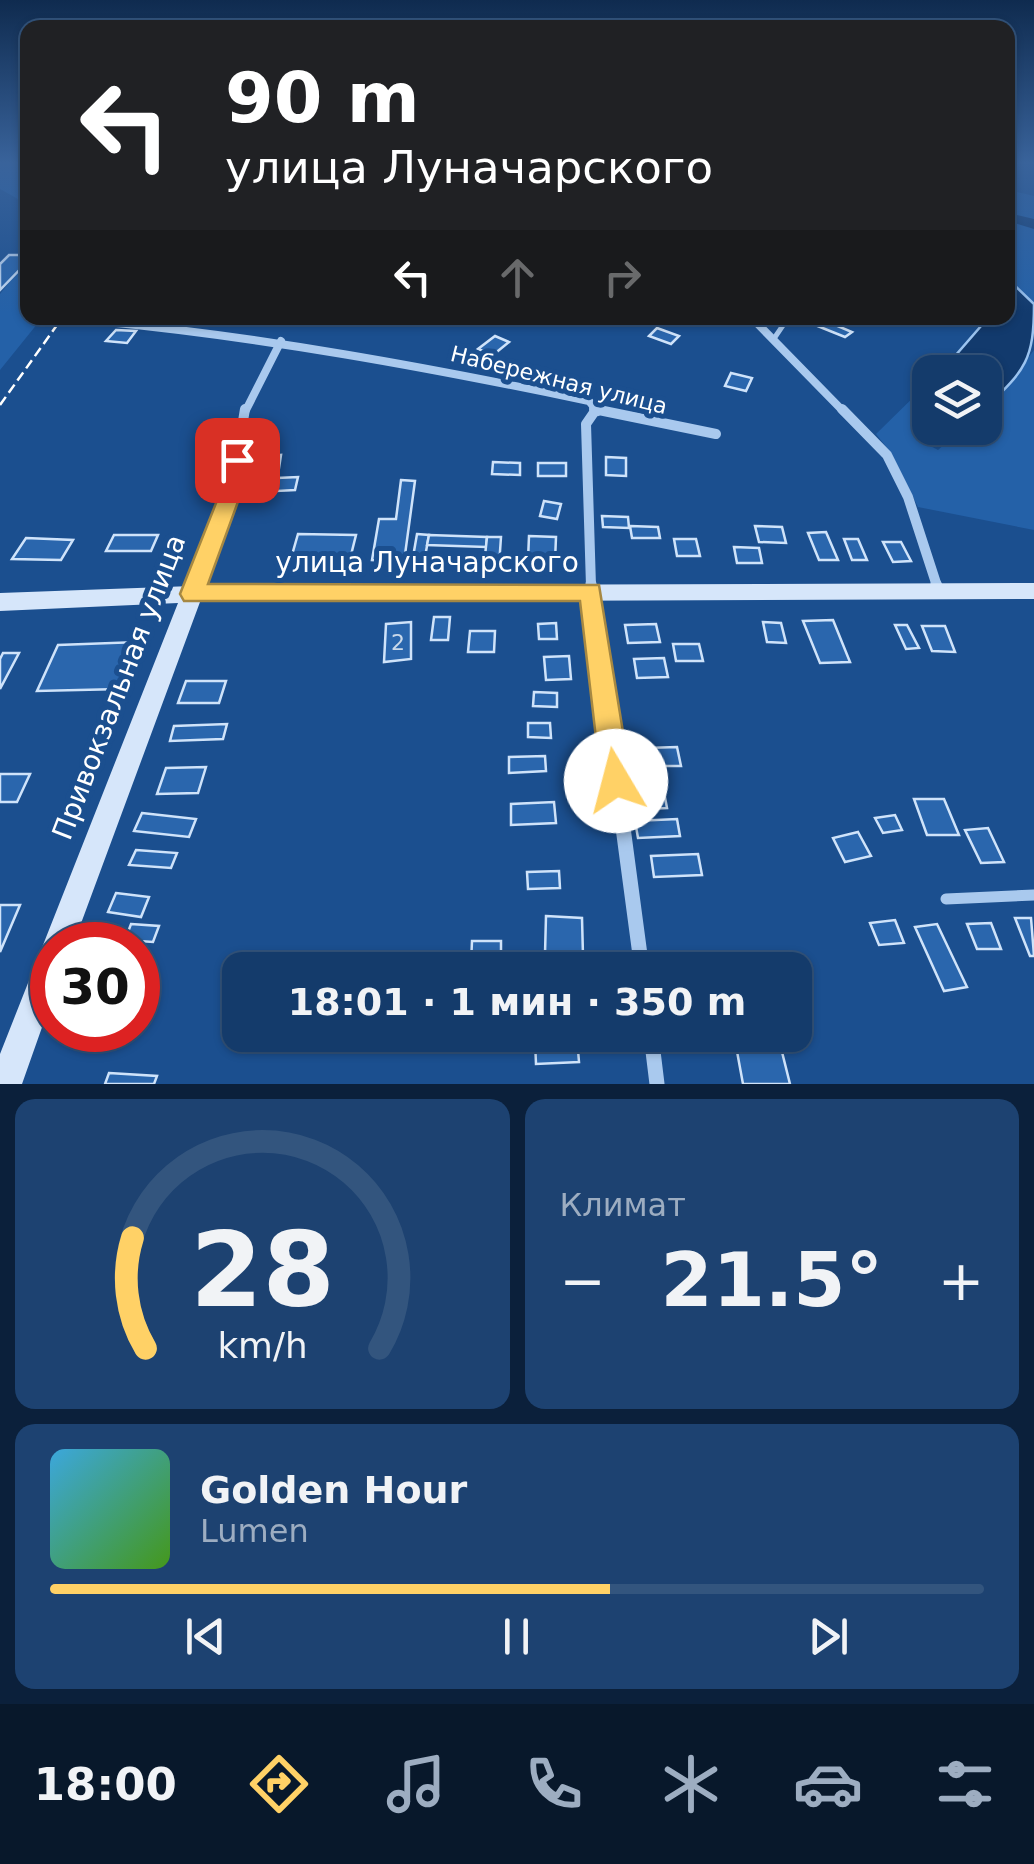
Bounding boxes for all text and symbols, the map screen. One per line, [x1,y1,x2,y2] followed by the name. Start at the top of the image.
[225,57,420,139] text: 90 m
[60,60,190,190] icon: left
[225,141,713,194] text: улица Луначарского
[385,250,440,305] icon: left
[490,250,545,305] icon: ahead
[595,250,650,305] icon: right
[448,341,670,419] street label: Набережная улица
[912,355,1002,445] map controls
[912,355,1002,445] button: layers
[195,418,280,503] pin
[210,433,265,488] icon: arrive
[46,530,192,844] street label: Привокзальная улица
[275,546,579,579] street label: улица Луначарского
[391,630,405,655] house number: 2
[564,729,668,833] position arrow
[30,922,160,1052] speed limit sign: 30
[288,980,746,1024] text: 18:01 · 1 мин · 350 m
[560,1186,686,1224] text: Климат
[190,1209,335,1331] text: 28
[660,1236,883,1324] text: 21.5°
[560,1249,606,1313] text: −
[938,1249,984,1313] text: +
[217,1325,307,1366] text: km/h
[200,1468,467,1512] text: Golden Hour
[200,1512,309,1550] text: Lumen
[178,1609,233,1664] icon: previous
[489,1609,544,1664] icon: pause
[801,1609,856,1664] icon: next
[244,1749,314,1819] icon: directions
[381,1749,451,1819] icon: music
[519,1749,589,1819] icon: phone
[656,1749,726,1819] icon: climate
[793,1749,863,1819] icon: car
[930,1749,1000,1819] icon: filters
[34,1758,177,1811] text: 18:00

